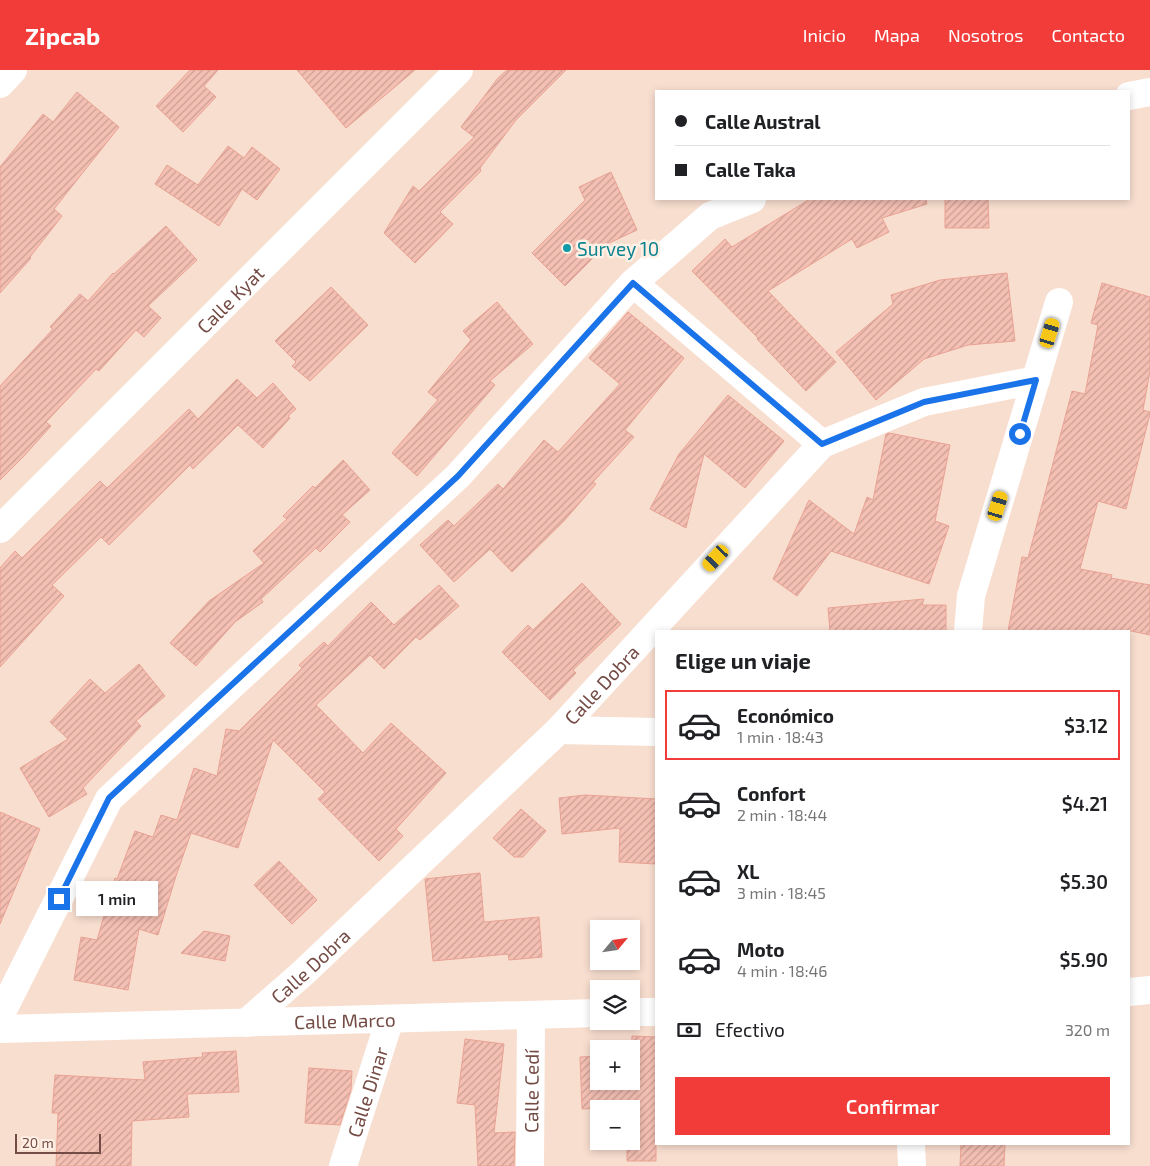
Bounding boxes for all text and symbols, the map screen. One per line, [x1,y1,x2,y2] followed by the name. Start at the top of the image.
[25,21,100,50] text: Zipcab
[803,24,846,46] text: Inicio
[874,24,920,46] text: Mapa
[948,24,1023,46] text: Nosotros
[1051,24,1125,46] text: Contacto
[705,110,821,133] text: Calle Austral
[705,158,796,181] text: Calle Taka
[577,237,659,260] place label: Survey 10
[561,242,573,254] marker: Survey 10
[191,261,268,338] street label: Calle Kyat
[1038,316,1061,350] car
[1009,423,1031,445] route start
[986,489,1009,523] car
[700,542,731,574] car
[559,640,643,729] street label: Calle Dobra
[675,647,811,673] text: Elige un viaje
[677,703,722,748] icon: car
[737,704,834,727] text: Económico
[1064,714,1108,737] text: $3.12
[737,727,824,746] text: 1 min · 18:43
[677,781,722,826] icon: car
[737,782,805,805] text: Confort
[1062,792,1108,815] text: $4.21
[737,805,827,824] text: 2 min · 18:44
[677,859,722,904] icon: car
[737,860,759,883] text: XL
[1060,870,1108,893] text: $5.30
[76,882,159,916] callout: 1 min
[737,883,826,902] text: 3 min · 18:45
[48,888,70,910] route end
[98,889,136,908] text: 1 min
[590,920,640,970] north arrow
[590,920,640,1150] map controls
[266,923,354,1008] street label: Calle Dobra
[677,937,722,982] icon: car
[737,938,785,961] text: Moto
[1059,948,1108,971] text: $5.90
[737,961,827,980] text: 4 min · 18:46
[590,980,640,1030] button: layers
[294,1007,396,1033] street label: Calle Marco
[675,1016,703,1044] icon: cash
[715,1018,785,1041] text: Efectivo
[1065,1020,1110,1039] text: 320 m
[590,1040,640,1090] button: +
[342,1043,392,1140] street label: Calle Dinar
[519,1048,542,1133] street label: Calle Cedí
[675,1077,1110,1135] button: Confirmar
[590,1100,640,1150] button: −
[15,1131,101,1154] scale bar
[22,1134,54,1151] text: 20 m

